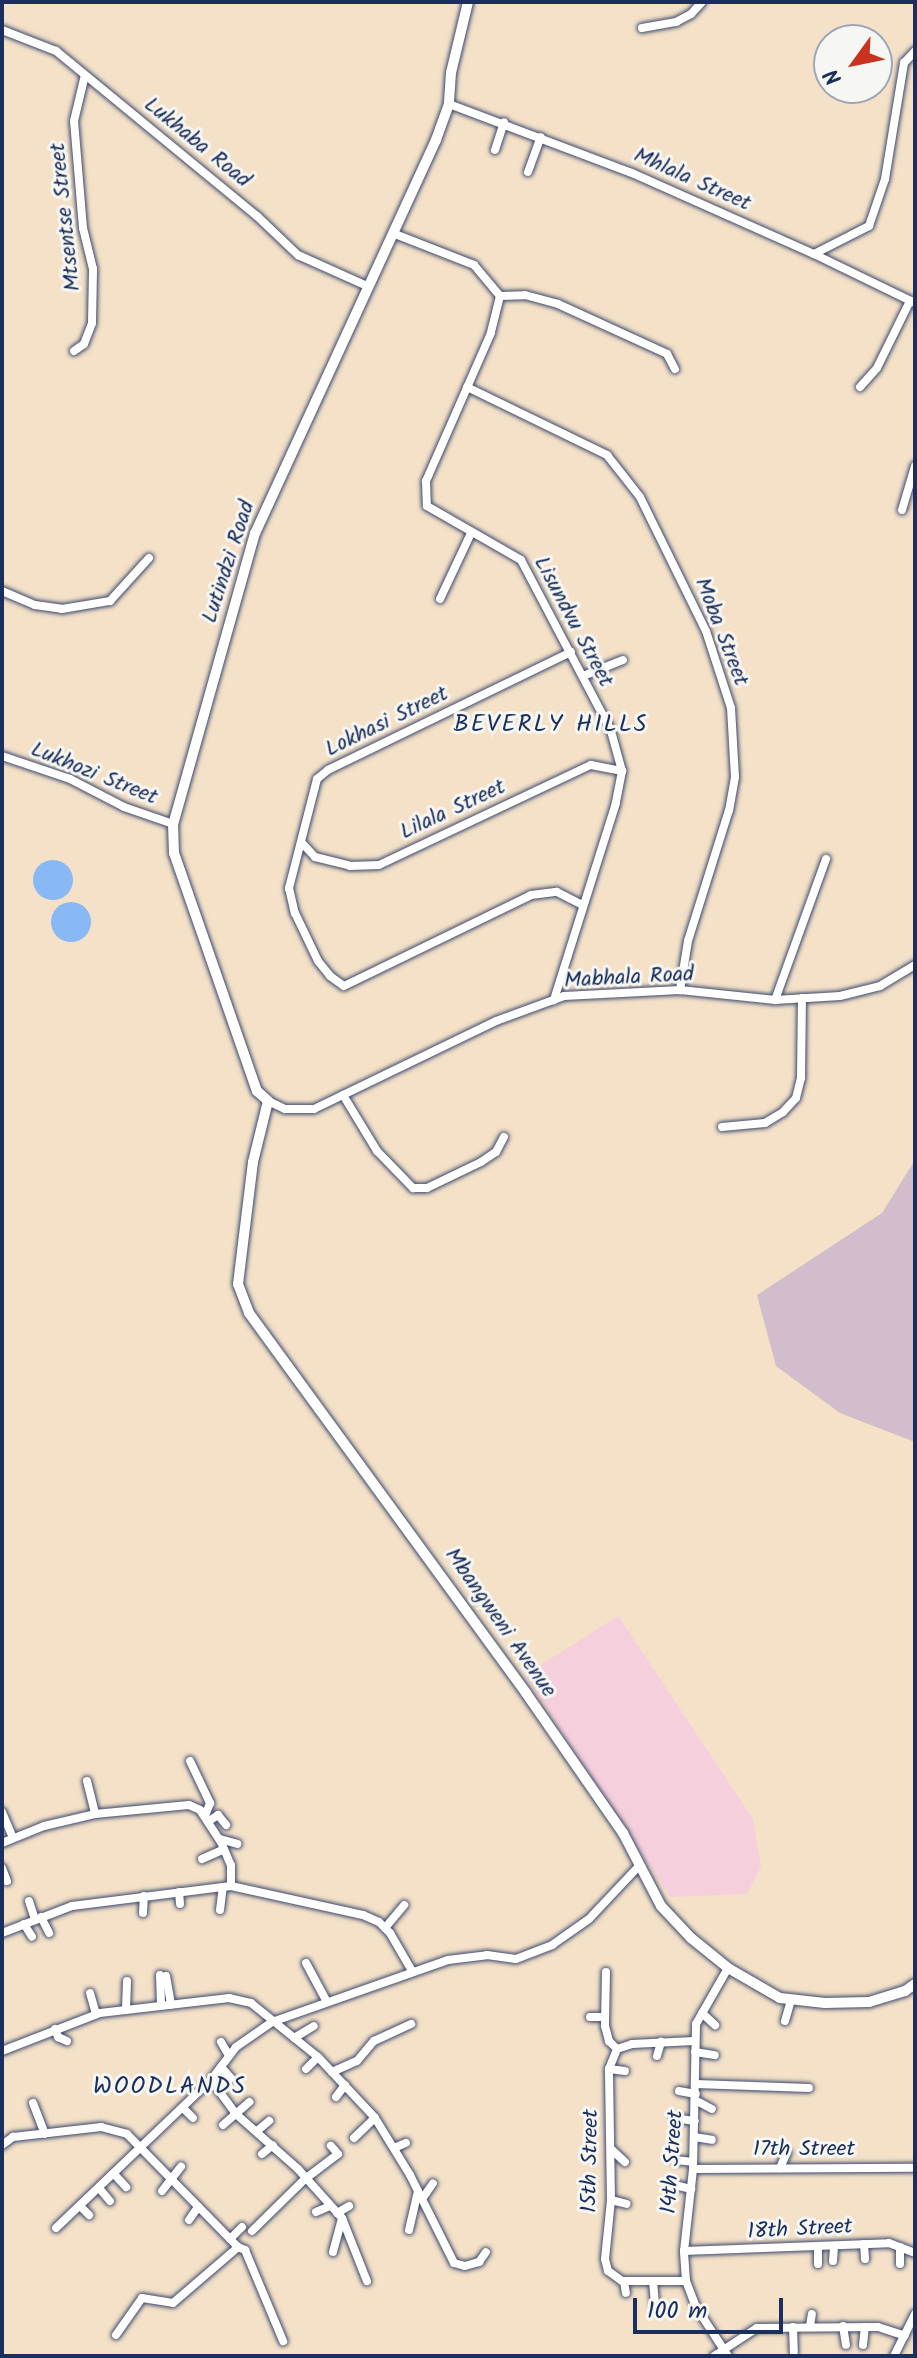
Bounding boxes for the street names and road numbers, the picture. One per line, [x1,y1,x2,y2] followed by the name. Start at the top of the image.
[138,92,256,194] street label: Lukhaba Road
[45,141,87,293] street label: Mtsentse Street
[629,142,755,218] street label: Mhlala Street
[197,498,261,626] street label: Lutindzi Road
[527,552,619,692] street label: Lisundvu Street
[688,574,754,690] street label: Moba Street
[321,681,453,763] street label: Lokhasi Street
[27,737,161,811] street label: Lukhozi Street
[396,774,510,846] street label: Lilala Street
[563,961,695,995] street label: Mabhala Road
[439,1543,561,1703] street label: Mbangweni Avenue
[577,2109,605,2213] street label: 15th Street
[656,2109,690,2215] street label: 14th Street
[753,2137,855,2163] street label: 17th Street
[747,2214,853,2246] street label: 18th Street

